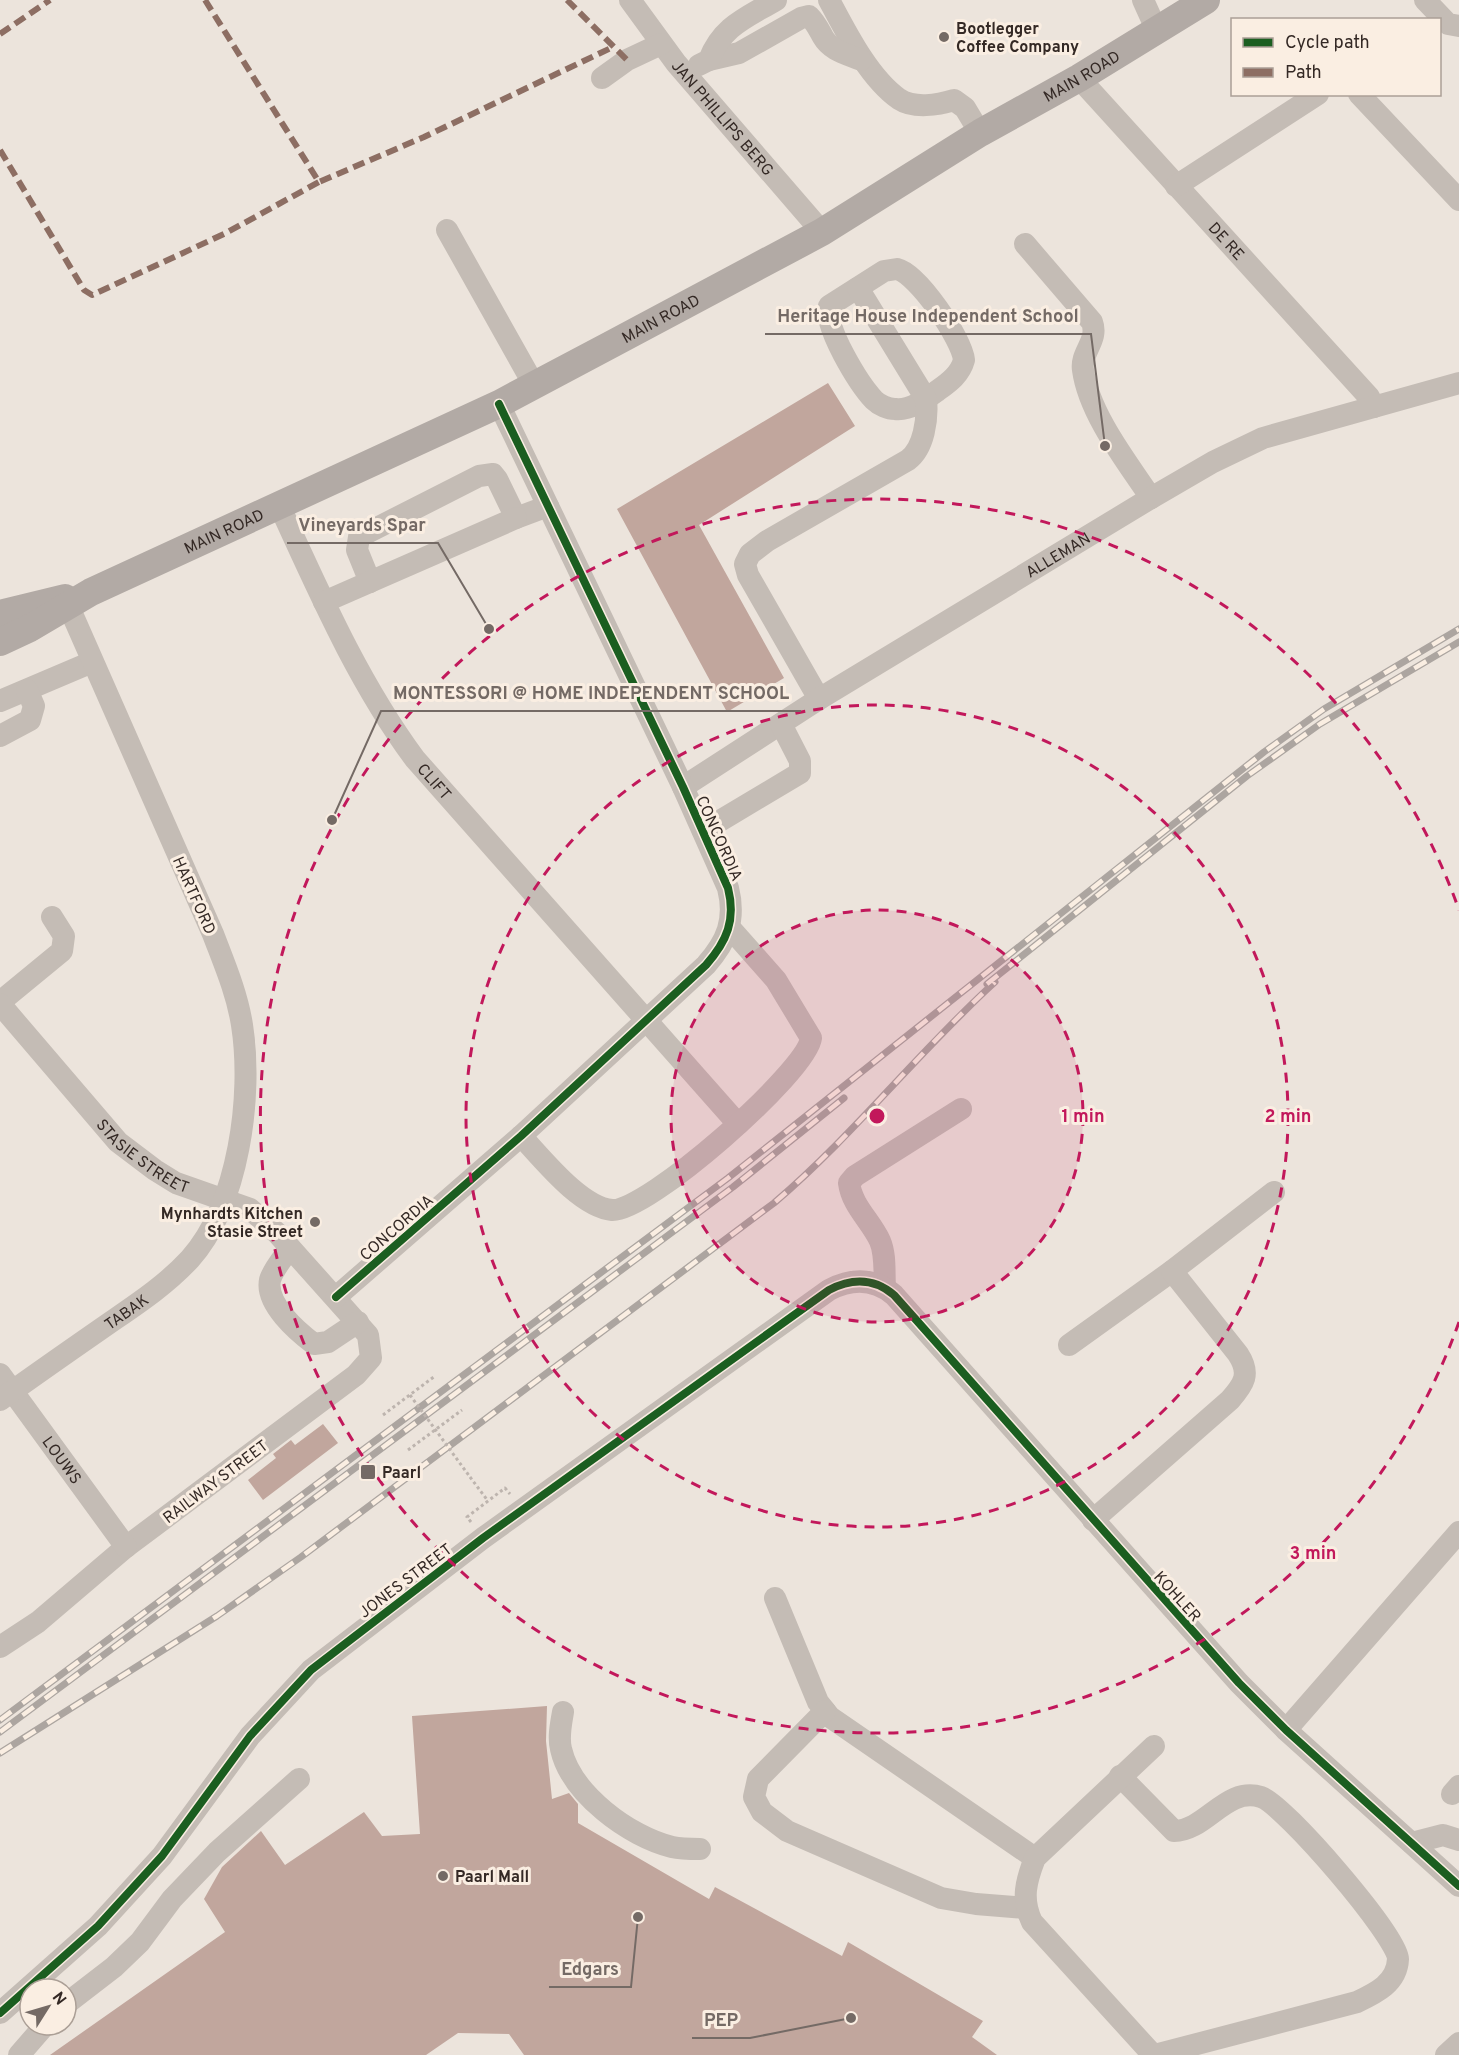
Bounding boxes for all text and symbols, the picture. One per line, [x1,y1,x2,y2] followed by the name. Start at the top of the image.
[1231,18,1441,96] legend
[956,20,1079,58] place label: Bootlegger Coffee Company
[937,30,951,44] marker: Bootlegger Coffee Company
[1285,32,1370,55] text: Cycle path
[1040,47,1125,108] street label: MAIN ROAD
[666,57,777,181] street label: JAN PHILLIPS BERG
[1285,62,1322,85] text: Path
[1203,219,1248,265] street label: DE RE
[619,291,704,349] street label: MAIN ROAD
[765,298,1091,334] callout: Heritage House Independent School
[777,306,1079,329] text: Heritage House Independent School
[181,506,268,560] street label: MAIN ROAD
[287,507,438,543] callout: Vineyards Spar
[298,515,426,538] text: Vineyards Spar
[1023,529,1095,584] street label: ALLEMAN
[381,675,801,711] callout: MONTESSORI @ HOME INDEPENDENT SCHOOL
[393,683,789,706] text: MONTESSORI @ HOME INDEPENDENT SCHOOL
[412,760,455,805] street label: CLIFT
[690,793,746,885] street label: CONCORDIA
[167,854,219,938] street label: HARTFORD
[867,1106,887,1126] centre of rings
[1061,1106,1105,1129] text: 1 min
[1264,1106,1312,1129] text: 2 min
[91,1116,191,1199] street label: STASIE STREET
[356,1191,438,1266] street label: CONCORDIA
[161,1205,303,1243] place label: Mynhardts Kitchen Stasie Street
[308,1215,322,1229] marker: Mynhardts Kitchen Stasie Street
[101,1291,153,1335] street label: TABAK
[37,1433,85,1489] street label: LOUWS
[159,1436,273,1529] street label: RAILWAY STREET
[359,1463,377,1481] marker: Paarl
[382,1464,421,1484] place label: Paarl
[355,1540,457,1623] street label: JONES STREET
[1290,1543,1336,1566] text: 3 min
[1148,1568,1205,1627] street label: KOHLER
[455,1868,529,1888] place label: Paarl Mall
[436,1869,450,1883] marker: Paarl Mall
[549,1951,631,1987] callout: Edgars
[561,1959,619,1982] text: Edgars
[18,1977,78,2037] north arrow
[47,1989,70,2010] text: N
[692,2002,750,2038] callout: PEP
[704,2010,739,2033] text: PEP

